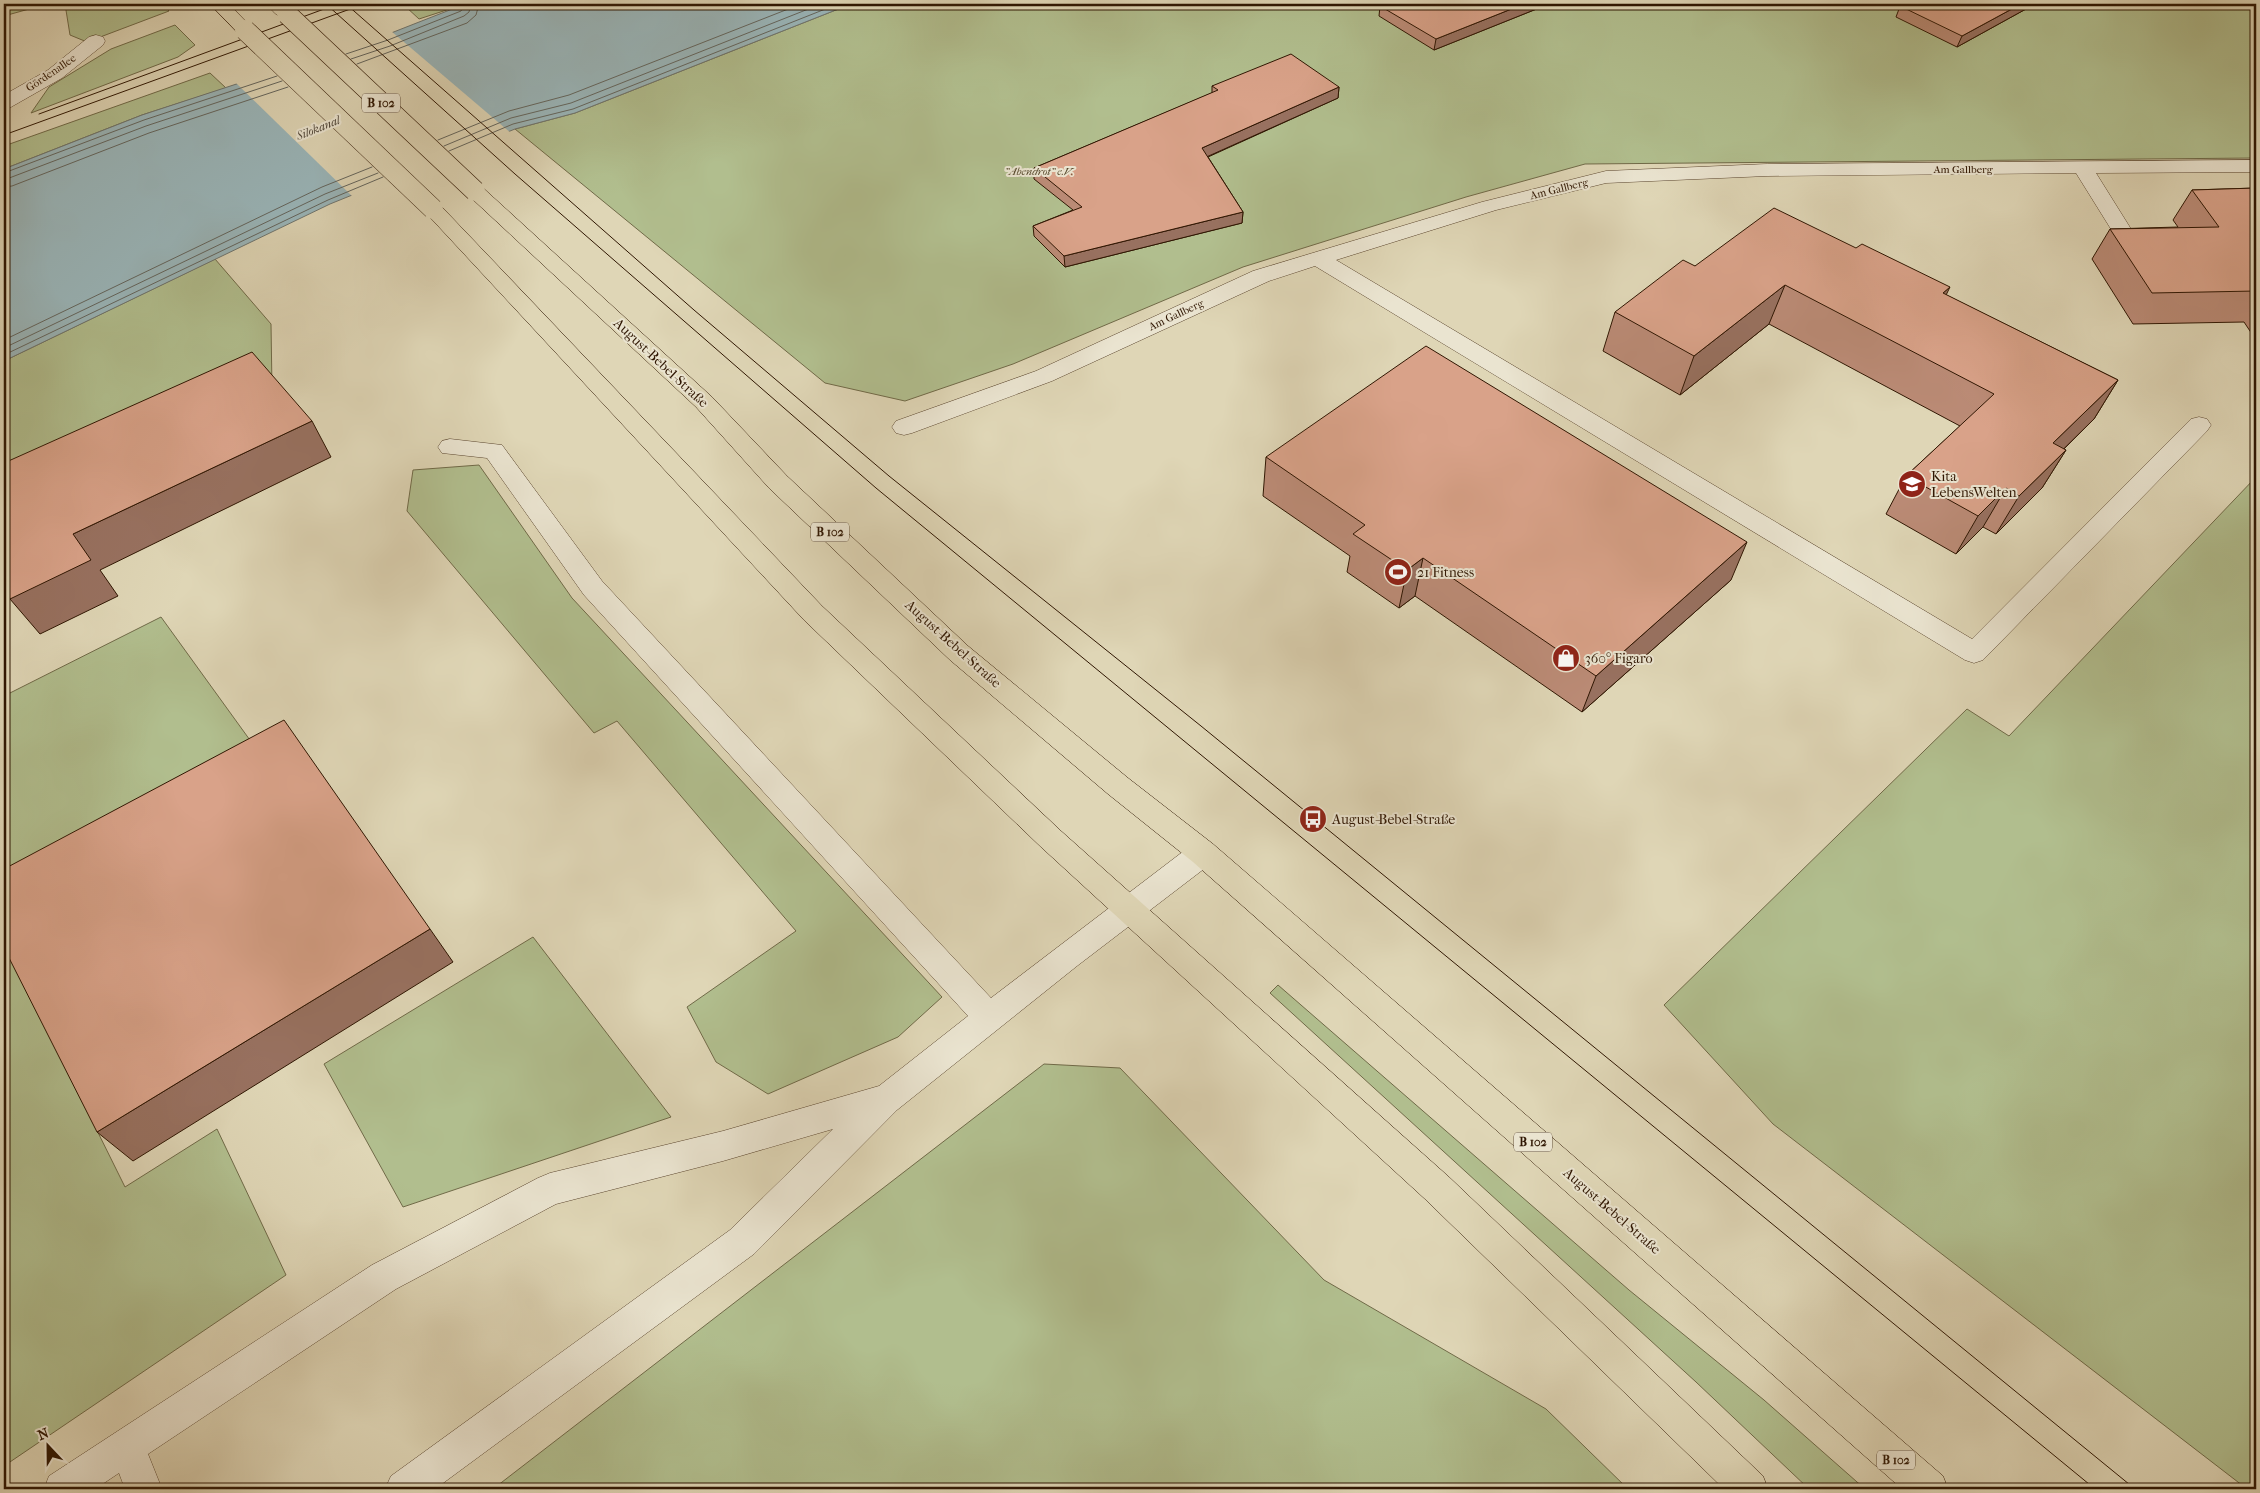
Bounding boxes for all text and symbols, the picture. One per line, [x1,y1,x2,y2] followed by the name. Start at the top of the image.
[23,51,79,95] street label: Gördenallee
[362,94,400,112] road number: B 102
[293,112,344,143] water label: Silokanal
[1932,163,1993,176] street label: Am Gallberg
[1005,165,1075,178] park label: "Abendrot" e.V.
[1528,175,1589,203] street label: Am Gallberg
[1145,297,1206,334] street label: Am Gallberg
[609,314,712,411] street label: August-Bebel-Straße
[1931,468,2017,501] place label: Kita LebensWelten
[1897,469,1927,499] school or university icon: Kita LebensWelten
[811,522,849,542] road number: B 102
[1383,557,1413,587] sports icon: 21 Fitness
[1417,564,1474,581] place label: 21 Fitness
[901,596,1005,692] street label: August-Bebel-Straße
[1551,643,1581,673] shop icon: 360° Figaro
[1585,650,1653,667] place label: 360° Figaro
[1298,804,1328,834] bus stop icon: August-Bebel-Straße
[1331,811,1455,828] place label: August-Bebel-Straße
[1514,1132,1552,1152] road number: B 102
[1559,1163,1664,1258] street label: August-Bebel-Straße
[22,1420,72,1470] north arrow
[35,1424,52,1444] text: N
[1877,1450,1915,1470] road number: B 102

